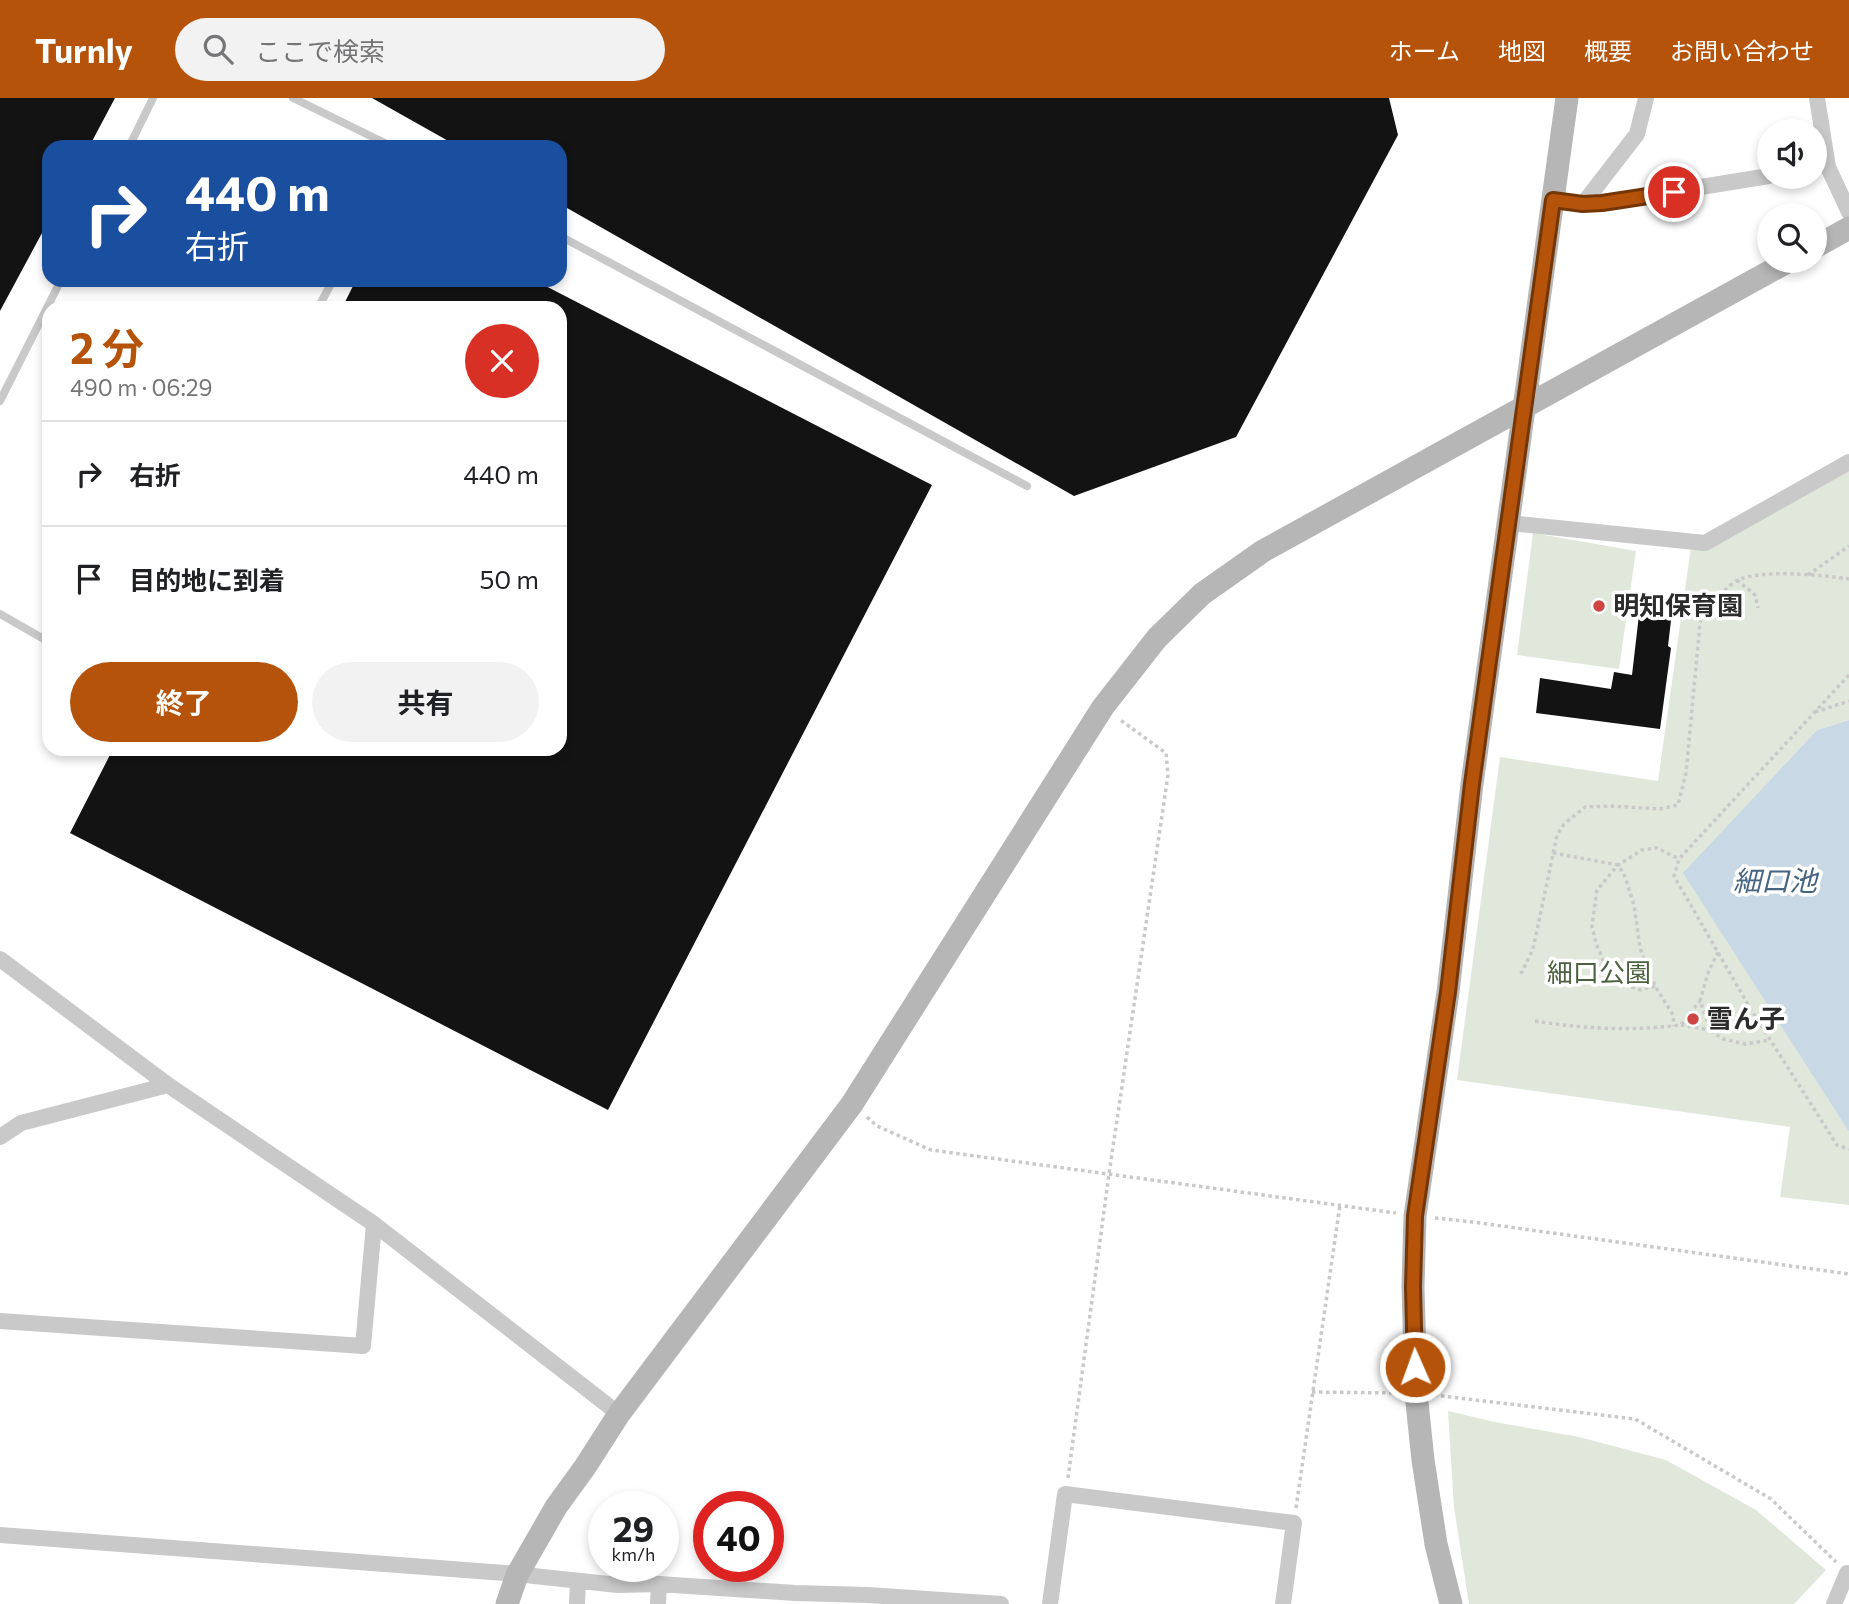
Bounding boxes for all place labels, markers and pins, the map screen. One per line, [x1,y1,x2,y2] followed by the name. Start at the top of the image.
[1644,162,1704,222] pin
[1613,589,1743,620] place label: 明知保育園
[1591,598,1607,614] marker: 明知保育園
[1707,1002,1785,1033] place label: 雪ん子
[1685,1011,1701,1027] marker: 雪ん子

